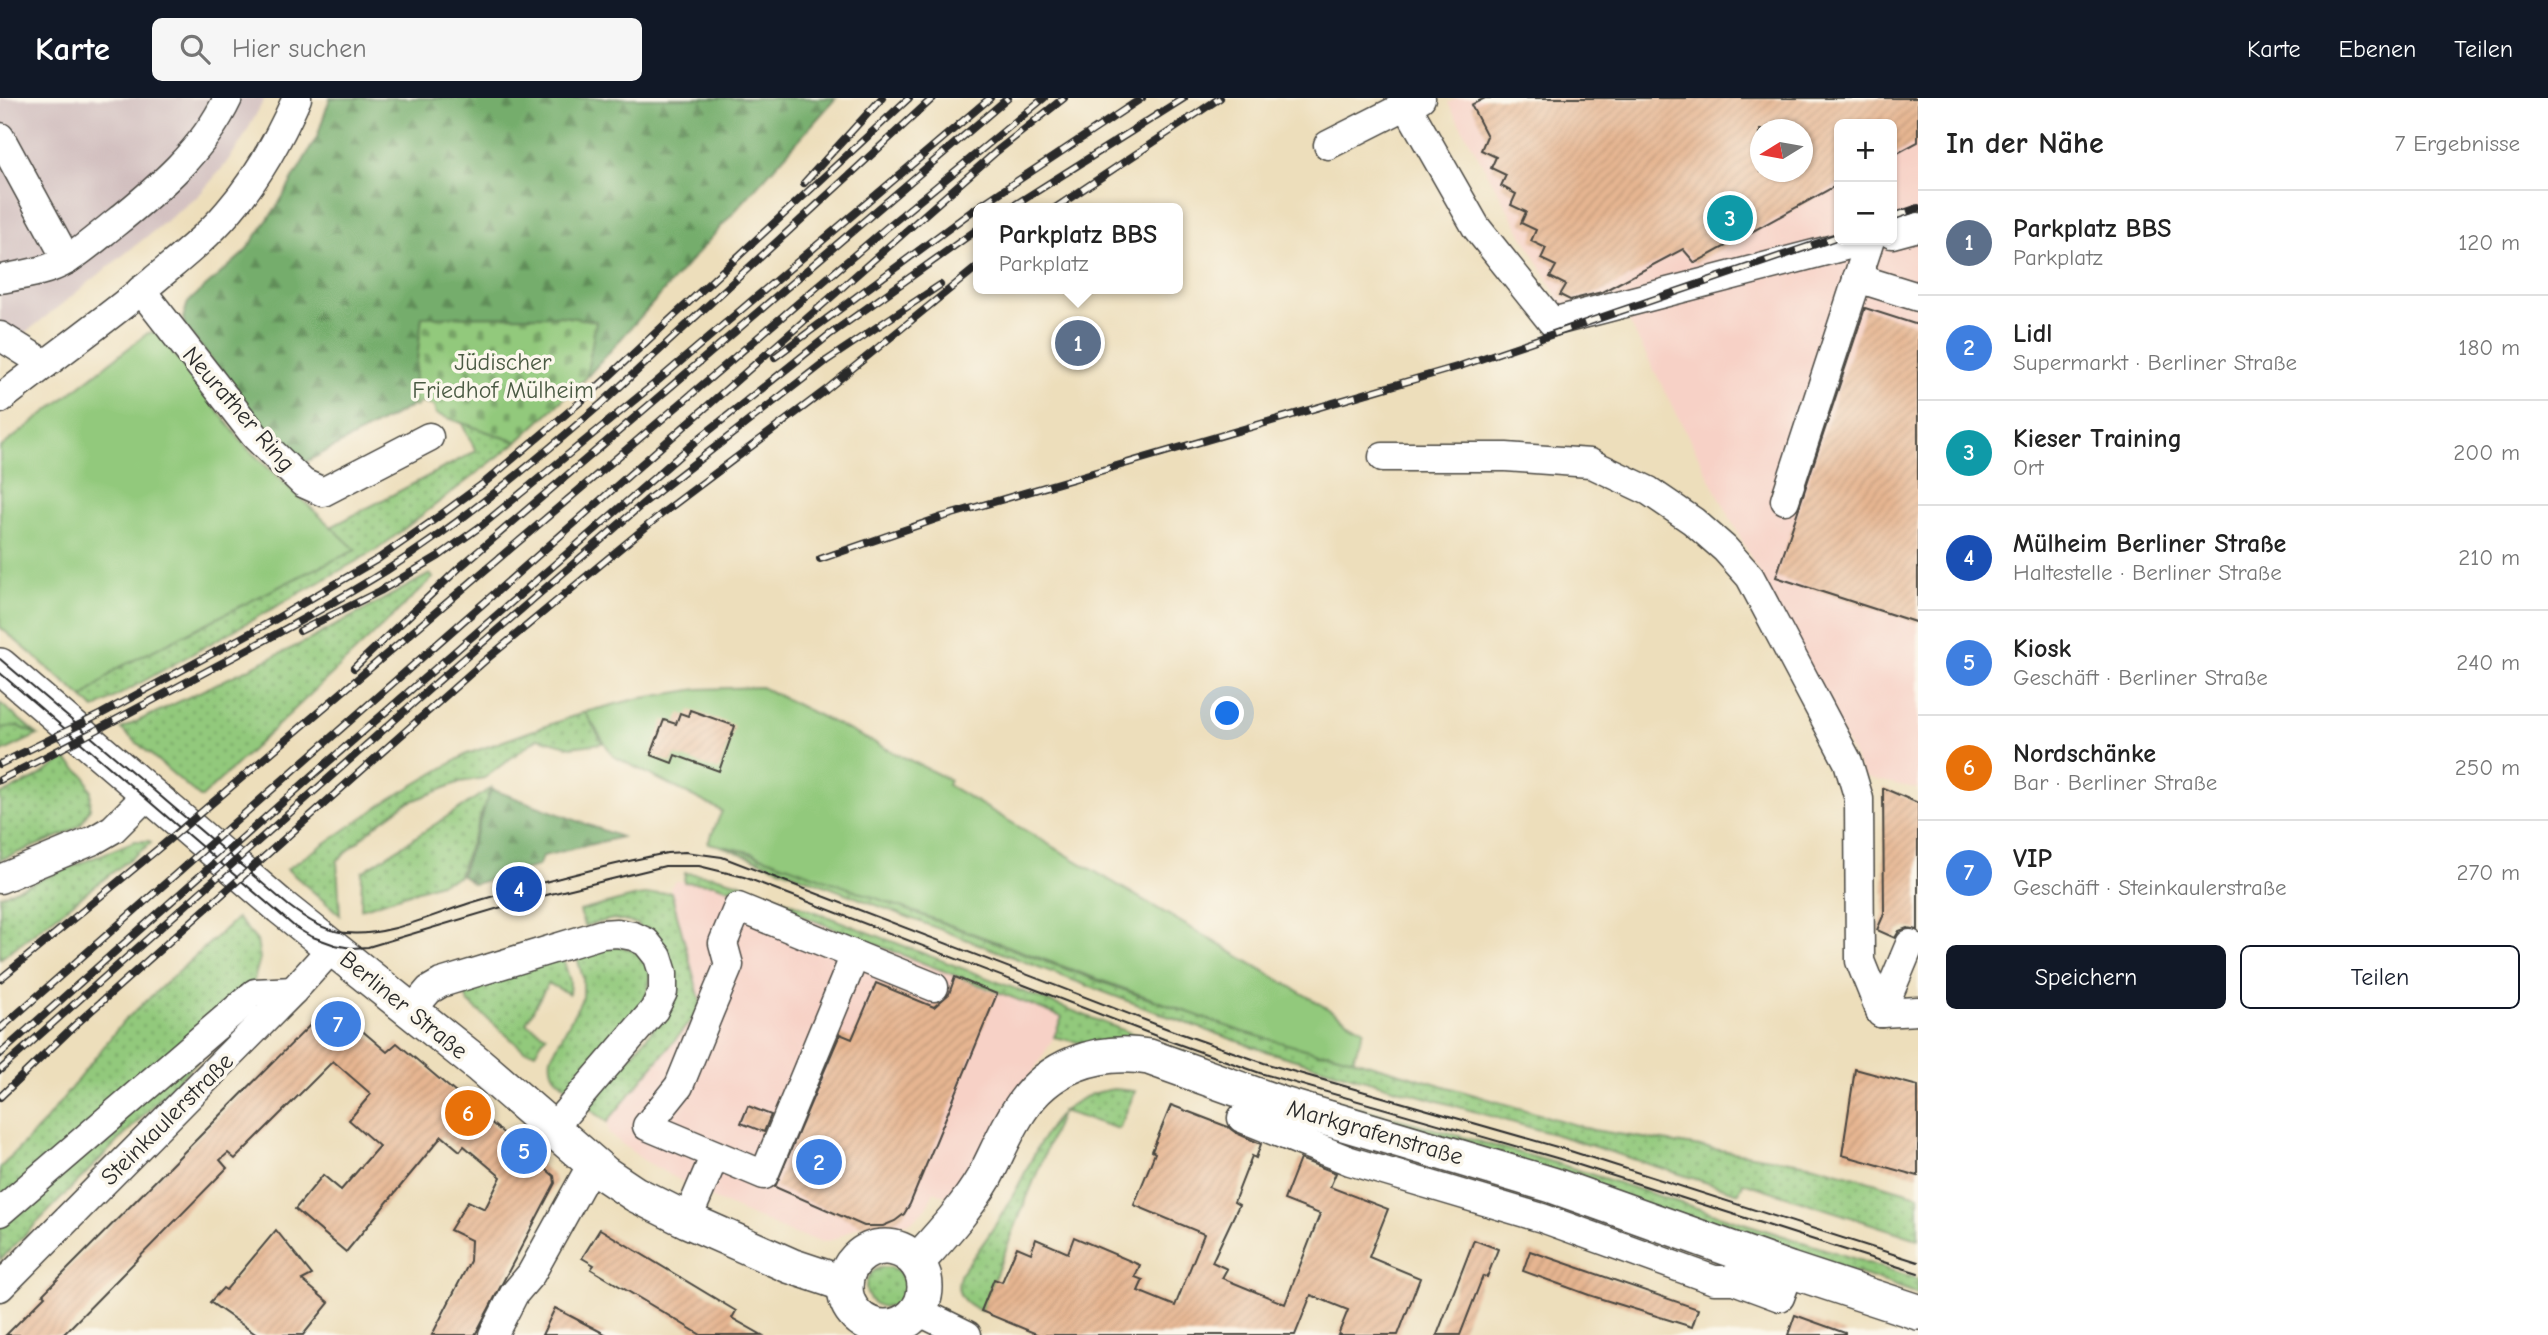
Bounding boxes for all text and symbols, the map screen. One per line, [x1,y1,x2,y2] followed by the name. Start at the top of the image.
[152,18,642,81] search box
[35,30,110,68] text: Karte
[176,30,214,68] icon: search
[232,34,367,64] text: Hier suchen
[2247,35,2300,63] text: Karte
[2338,35,2416,63] text: Ebenen
[2454,35,2513,63] text: Teilen
[1750,119,1813,182] north arrow
[1834,119,1897,245] map controls
[1834,119,1897,182] button: +
[1946,126,2104,161] text: In der Nähe
[2395,130,2520,157] text: 7 Ergebnisse
[1834,182,1897,245] button: −
[1707,192,1753,244] pin: 3
[973,203,1183,294] popup
[2013,214,2172,244] text: Parkplatz BBS
[999,220,1157,250] text: Parkplatz BBS
[1964,229,1974,256] text: 1
[2458,229,2520,256] text: 120 m
[2013,244,2103,271] text: Parkplatz
[999,250,1088,277] text: Parkplatz
[1055,317,1101,369] pin: 1
[2013,319,2052,349] text: Lidl
[1963,334,1975,361] text: 2
[2458,334,2520,361] text: 180 m
[177,341,301,477] street label: Neurather Ring
[412,348,594,404] park label: Jüdischer Friedhof Mülheim
[2013,349,2297,376] text: Supermarkt · Berliner Straße
[2013,424,2182,454] text: Kieser Training
[1963,439,1975,466] text: 3
[2453,439,2520,466] text: 200 m
[2013,454,2044,481] text: Ort
[2013,529,2286,559] text: Mülheim Berliner Straße
[1964,544,1974,571] text: 4
[2458,544,2520,571] text: 210 m
[2013,559,2282,586] text: Haltestelle · Berliner Straße
[2013,634,2071,664] text: Kiosk
[1963,649,1975,676] text: 5
[2456,649,2520,676] text: 240 m
[2013,664,2268,691] text: Geschäft · Berliner Straße
[1210,696,1244,730] your location
[2013,739,2156,769] text: Nordschänke
[1963,754,1975,781] text: 6
[2455,754,2520,781] text: 250 m
[2013,769,2217,796] text: Bar · Berliner Straße
[2013,844,2052,874] text: VIP
[1964,859,1974,886] text: 7
[2456,859,2520,886] text: 270 m
[496,863,542,915] pin: 4
[2013,874,2287,901] text: Geschäft · Steinkaulerstraße
[334,945,474,1065] street label: Berliner Straße
[1946,945,2226,1009] button: Speichern
[2240,945,2520,1009] button: Teilen
[315,998,361,1050] pin: 7
[95,1047,239,1191] street label: Steinkaulerstraße
[445,1087,491,1139] pin: 6
[1284,1093,1466,1171] street label: Markgrafenstraße
[501,1125,547,1177] pin: 5
[796,1136,842,1188] pin: 2

